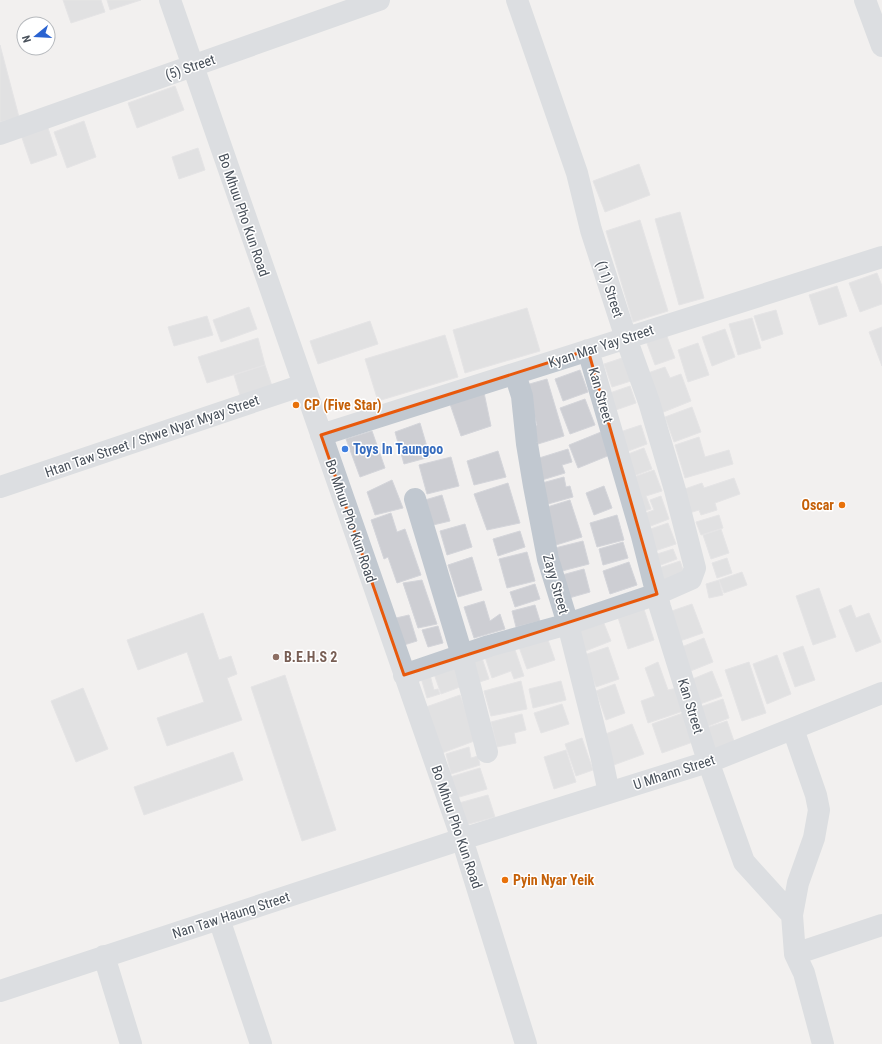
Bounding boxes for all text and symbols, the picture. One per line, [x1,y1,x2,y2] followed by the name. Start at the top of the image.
[16,16,56,56] north arrow
[20,33,34,44] text: N
[163,51,217,84] street label: (5) Street
[215,151,273,279] street label: Bo Mhuu Pho Kun Road
[592,259,627,320] street label: (11) Street
[546,321,656,371] street label: Kyan Mar Yay Street
[585,365,617,425] street label: Kan Street
[43,392,261,480] street label: Htan Taw Street / Shwe Nyar Myay Street
[304,397,382,414] place label: CP (Five Star)
[291,400,301,410] marker: CP (Five Star)
[353,441,443,457] place label: Toys In Taungoo
[340,444,350,454] marker: Toys In Taungoo
[322,457,380,585] street label: Bo Mhuu Pho Kun Road
[802,497,834,513] place label: Oscar
[837,500,847,510] marker: Oscar
[540,552,572,616] street label: Zayy Street
[284,649,337,665] place label: B.E.H.S 2
[271,652,281,662] marker: B.E.H.S 2
[675,676,707,736] street label: Kan Street
[631,751,717,793] street label: U Mhann Street
[428,763,486,891] street label: Bo Mhuu Pho Kun Road
[513,872,594,888] place label: Pyin Nyar Yeik
[500,875,510,885] marker: Pyin Nyar Yeik
[170,888,292,942] street label: Nan Taw Haung Street

